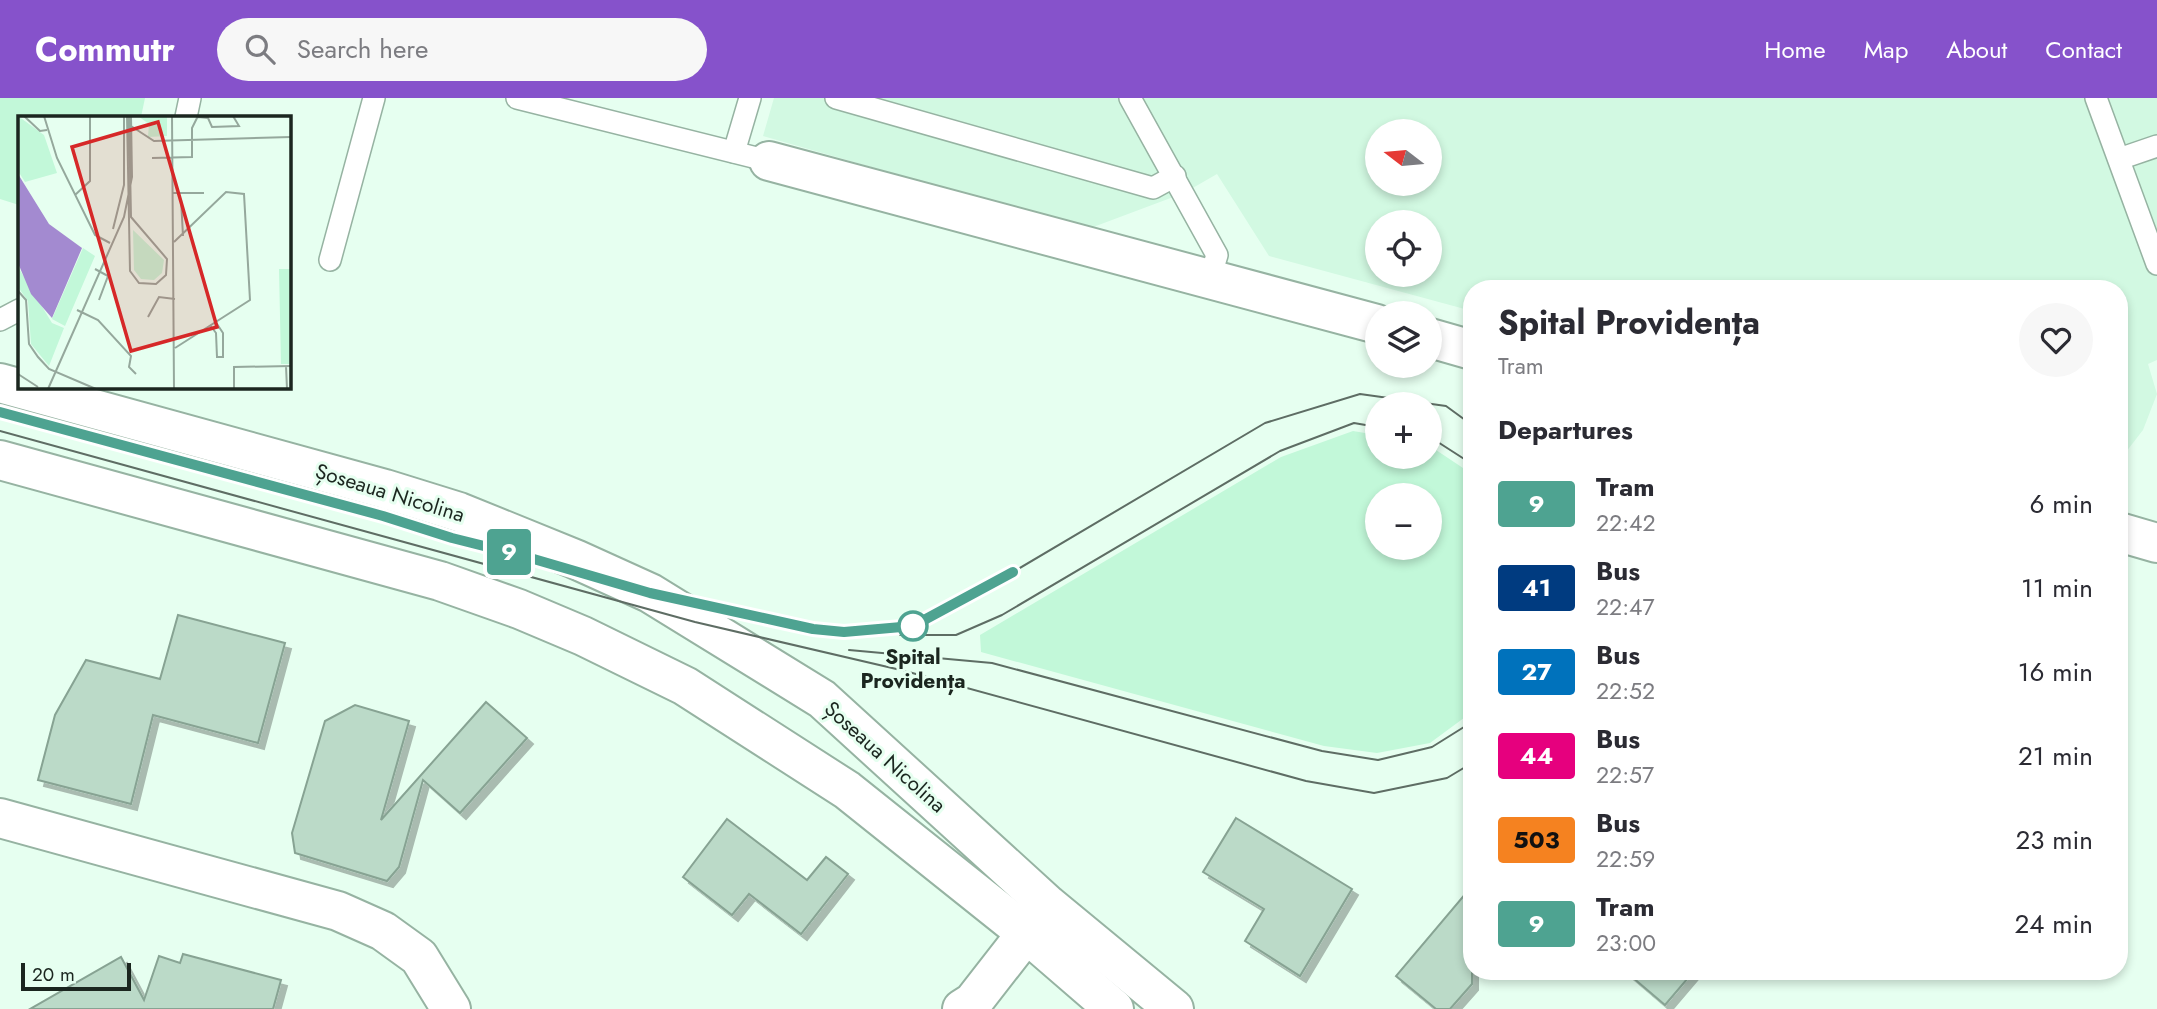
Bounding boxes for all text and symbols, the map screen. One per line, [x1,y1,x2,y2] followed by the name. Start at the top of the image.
[217,18,707,81] search box
[35,26,175,73] text: Commutr
[241,30,279,68] icon: search
[297,30,428,68] text: Search here
[1764,32,1826,67] text: Home
[1864,32,1908,67] text: Map
[1946,32,2007,67] text: About
[2045,32,2122,67] text: Contact
[18,116,290,388] inset map
[1365,119,1442,196] north arrow
[1365,119,1442,560] map controls
[1365,210,1442,287] button: locate
[1498,299,1760,346] text: Spital Providența
[1365,301,1442,378] button: layers
[2019,303,2093,377] button: heart
[1498,349,1544,383] text: Tram
[1365,392,1442,469] button: +
[1498,411,1633,449] text: Departures
[312,456,468,530] street label: Șoseaua Nicolina
[1596,468,1655,506] text: Tram
[1365,483,1442,560] button: −
[2030,485,2093,523] text: 6 min
[1528,486,1545,521] text: 9
[1596,506,1656,540] text: 22:42
[486,529,532,575] line badge: 9
[501,534,517,569] text: 9
[1596,552,1640,590] text: Bus
[2021,569,2093,607] text: 11 min
[1522,570,1551,605] text: 41
[1596,590,1655,624] text: 22:47
[898,611,928,641] marker: Spital Providența
[1596,636,1640,674] text: Bus
[861,642,965,696] place label: Spital Providența
[2018,653,2093,691] text: 16 min
[1521,654,1552,689] text: 27
[1596,674,1655,708] text: 22:52
[818,694,952,820] street label: Șoseaua Nicolina
[1596,720,1640,758] text: Bus
[2018,737,2093,775] text: 21 min
[1520,738,1553,773] text: 44
[1596,758,1654,792] text: 22:57
[1596,804,1640,842] text: Bus
[2016,821,2093,859] text: 23 min
[1513,822,1560,857] text: 503
[1596,842,1655,876] text: 22:59
[1596,888,1655,926] text: Tram
[2015,905,2093,943] text: 24 min
[1528,906,1545,941] text: 9
[1596,926,1656,960] text: 23:00
[21,960,131,992] scale bar
[32,961,75,988] text: 20 m

